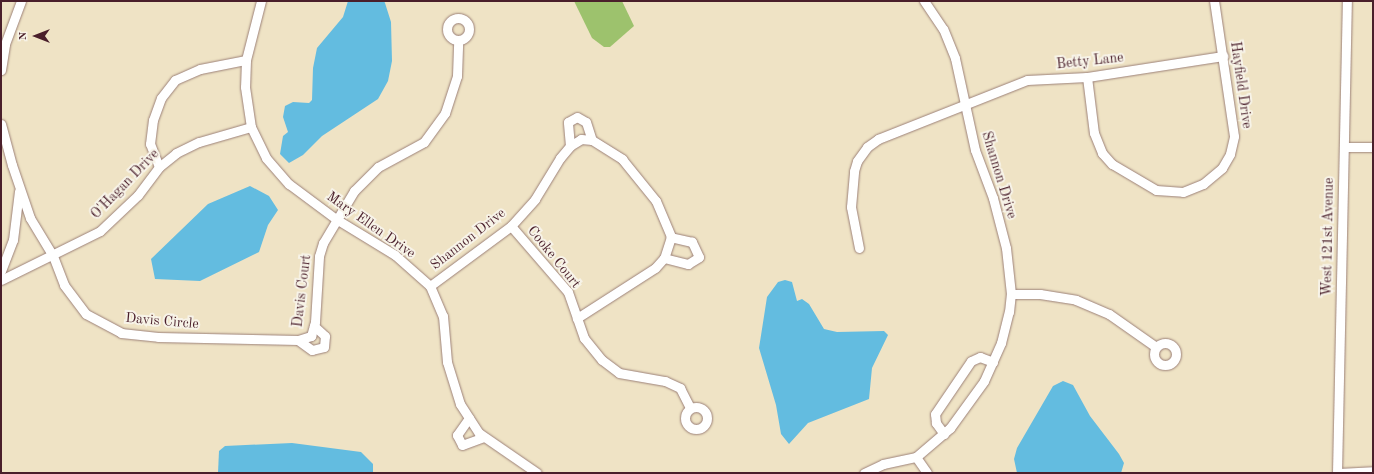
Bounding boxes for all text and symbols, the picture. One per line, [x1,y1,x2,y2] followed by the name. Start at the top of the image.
[16,16,56,56] north arrow
[18,32,29,40] text: N
[1227,40,1255,130] street label: Hayfield Drive
[1056,49,1124,73] street label: Betty Lane
[978,129,1020,221] street label: Shannon Drive
[87,146,163,222] street label: O'Hagan Drive
[1319,178,1337,296] street label: West 121st Avenue
[323,188,419,262] street label: Mary Ellen Drive
[427,205,509,273] street label: Shannon Drive
[524,222,584,292] street label: Cooke Court
[289,254,315,328] street label: Davis Court
[125,309,199,333] street label: Davis Circle

